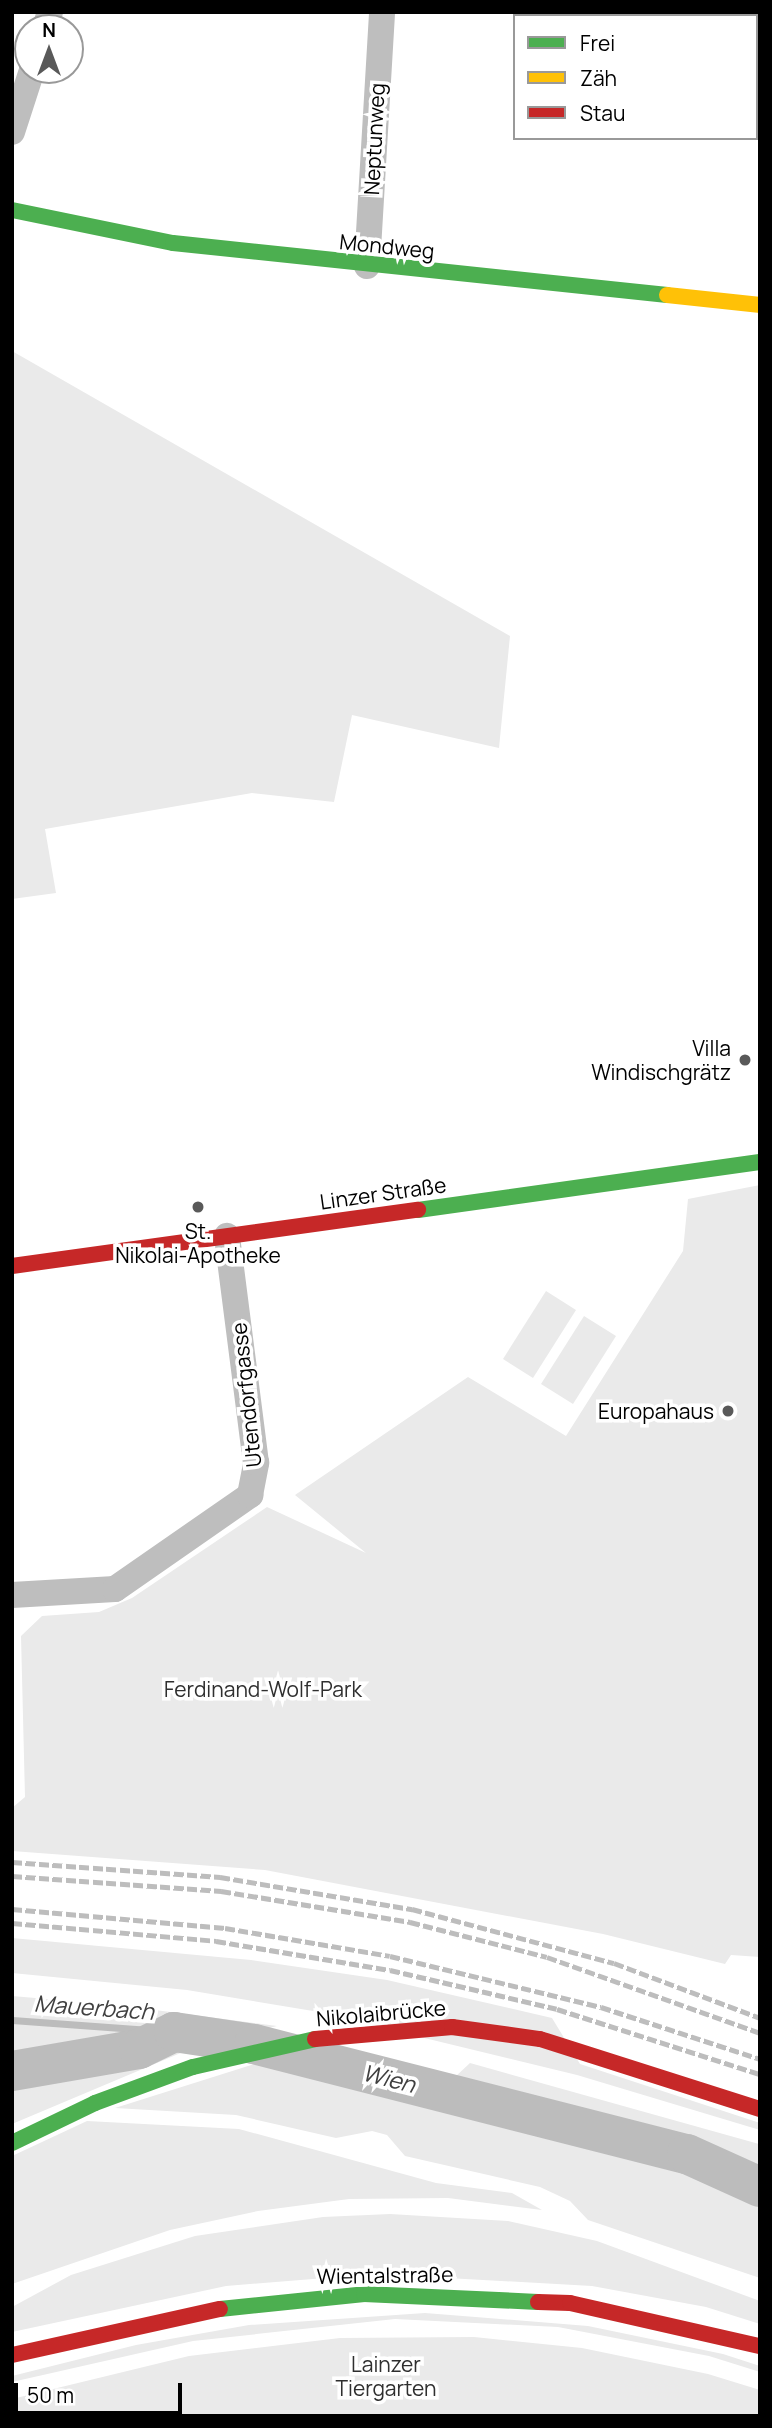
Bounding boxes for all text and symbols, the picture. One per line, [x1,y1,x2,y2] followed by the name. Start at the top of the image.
[14,14,84,84] north arrow
[513,14,758,140] legend
[42,17,56,43] text: N
[580,29,615,57] text: Frei
[580,64,617,92] text: Zäh
[358,82,390,196] street label: Neptunweg
[580,99,626,127] text: Stau
[338,228,436,264] street label: Mondweg
[591,1035,731,1085] place label: Villa Windischgrätz
[737,1052,753,1068] marker: Villa Windischgrätz
[318,1172,448,1214] street label: Linzer Straße
[190,1199,206,1215] marker: St. Nikolai-Apotheke
[115,1218,281,1268] place label: St. Nikolai-Apotheke
[226,1321,266,1469] street label: Utendorfgasse
[598,1398,714,1424] place label: Europahaus
[720,1403,736,1419] marker: Europahaus
[164,1676,362,1702] park label: Ferdinand-Wolf-Park
[33,1989,155,2025] water label: Mauerbach
[315,1995,447,2031] street label: Nikolaibrücke
[360,2058,418,2098] water label: Wien
[316,2261,454,2289] street label: Wientalstraße
[336,2351,436,2401] park label: Lainzer Tiergarten
[18,2368,186,2412] scale bar
[27,2381,74,2409] text: 50 m

